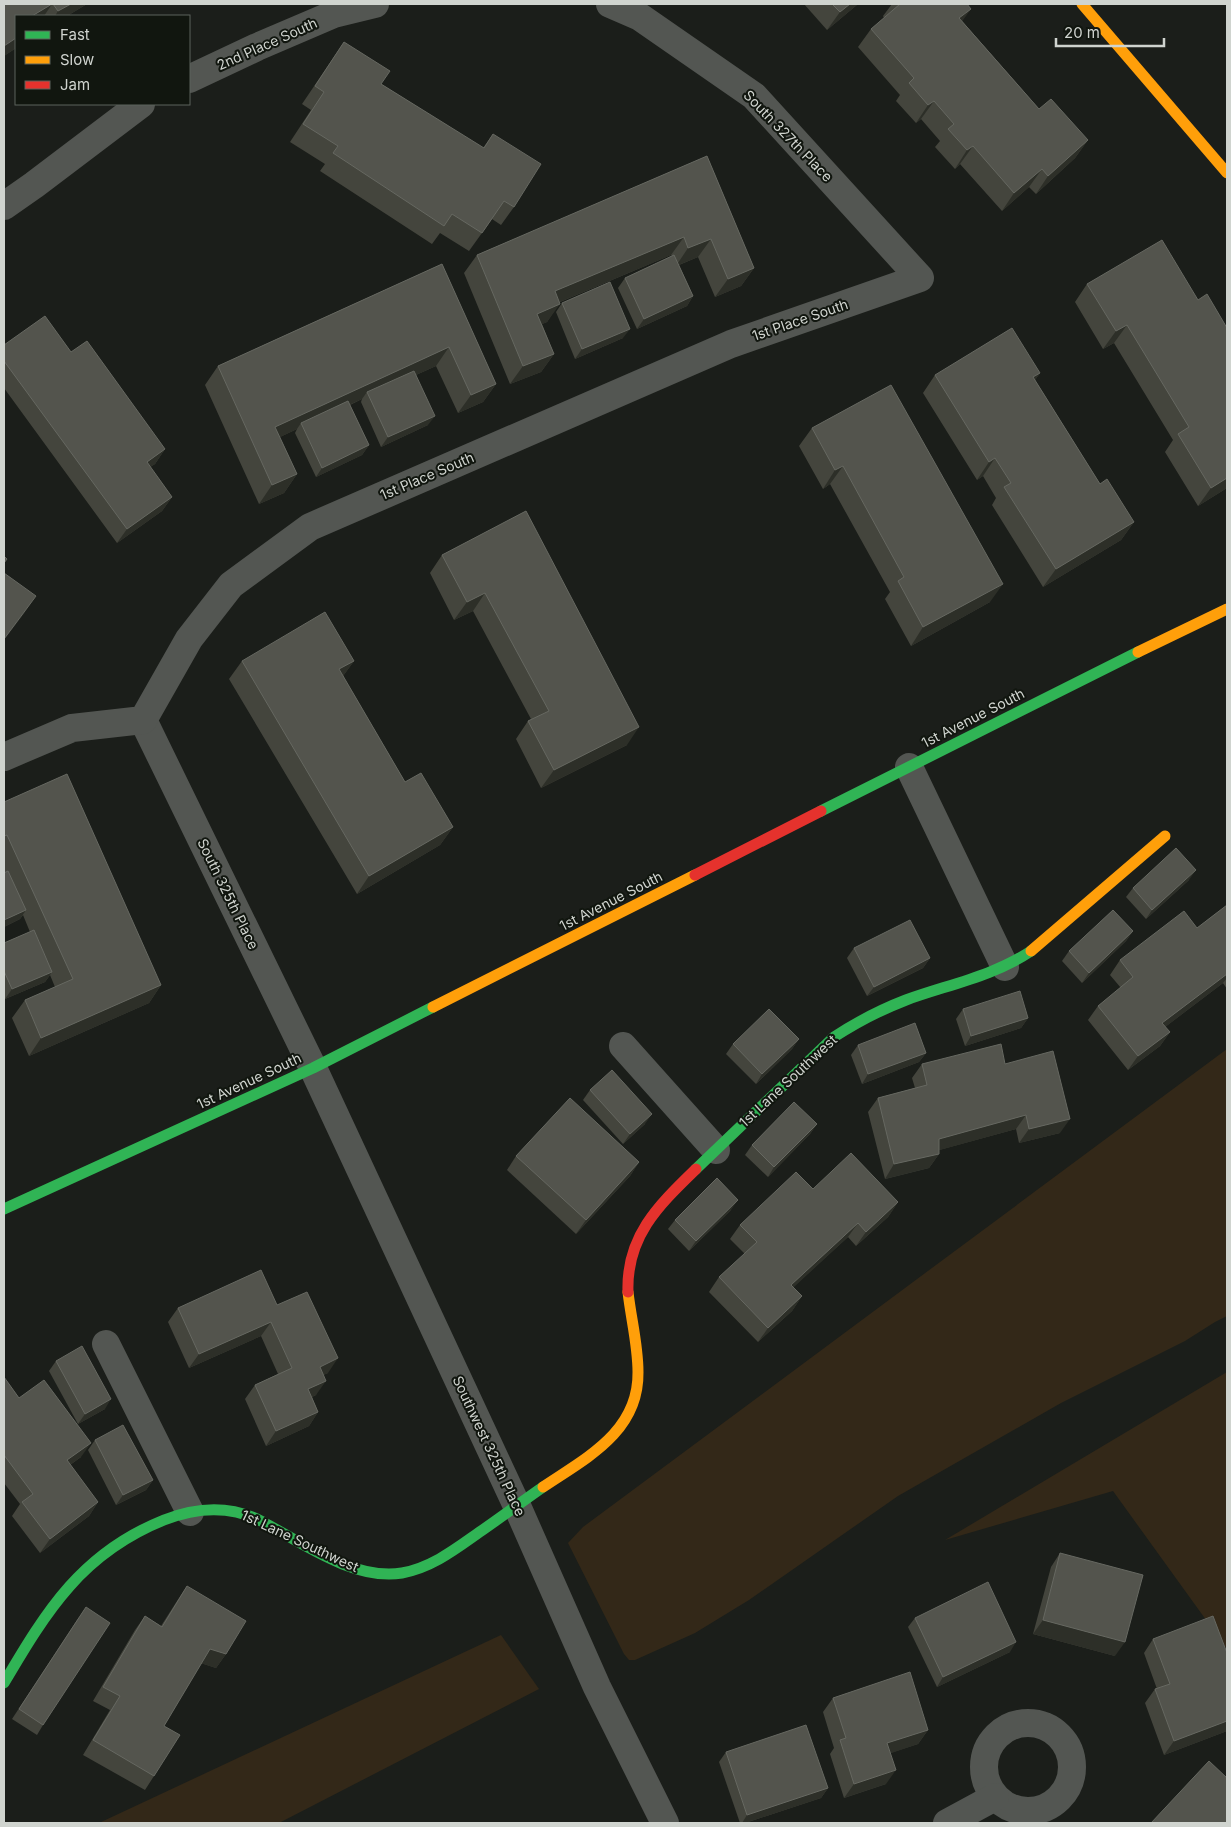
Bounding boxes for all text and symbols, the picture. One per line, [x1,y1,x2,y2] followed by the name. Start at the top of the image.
[214,14,320,73] street label: 2nd Place South
[15,15,190,105] legend
[1056,15,1164,47] scale bar
[1064,23,1100,42] text: 20 m
[60,25,90,44] text: Fast
[60,50,94,69] text: Slow
[60,75,90,94] text: Jam
[740,86,836,185] street label: South 327th Place
[750,295,850,344] street label: 1st Place South
[377,448,476,503] street label: 1st Place South
[918,684,1027,751] street label: 1st Avenue South
[194,836,263,952] street label: South 325th Place
[556,867,665,934] street label: 1st Avenue South
[735,1031,840,1130] street label: 1st Lane Southwest
[194,1049,304,1112] street label: 1st Avenue South
[449,1373,529,1519] street label: Southwest 325th Place
[239,1506,362,1575] street label: 1st Lane Southwest

